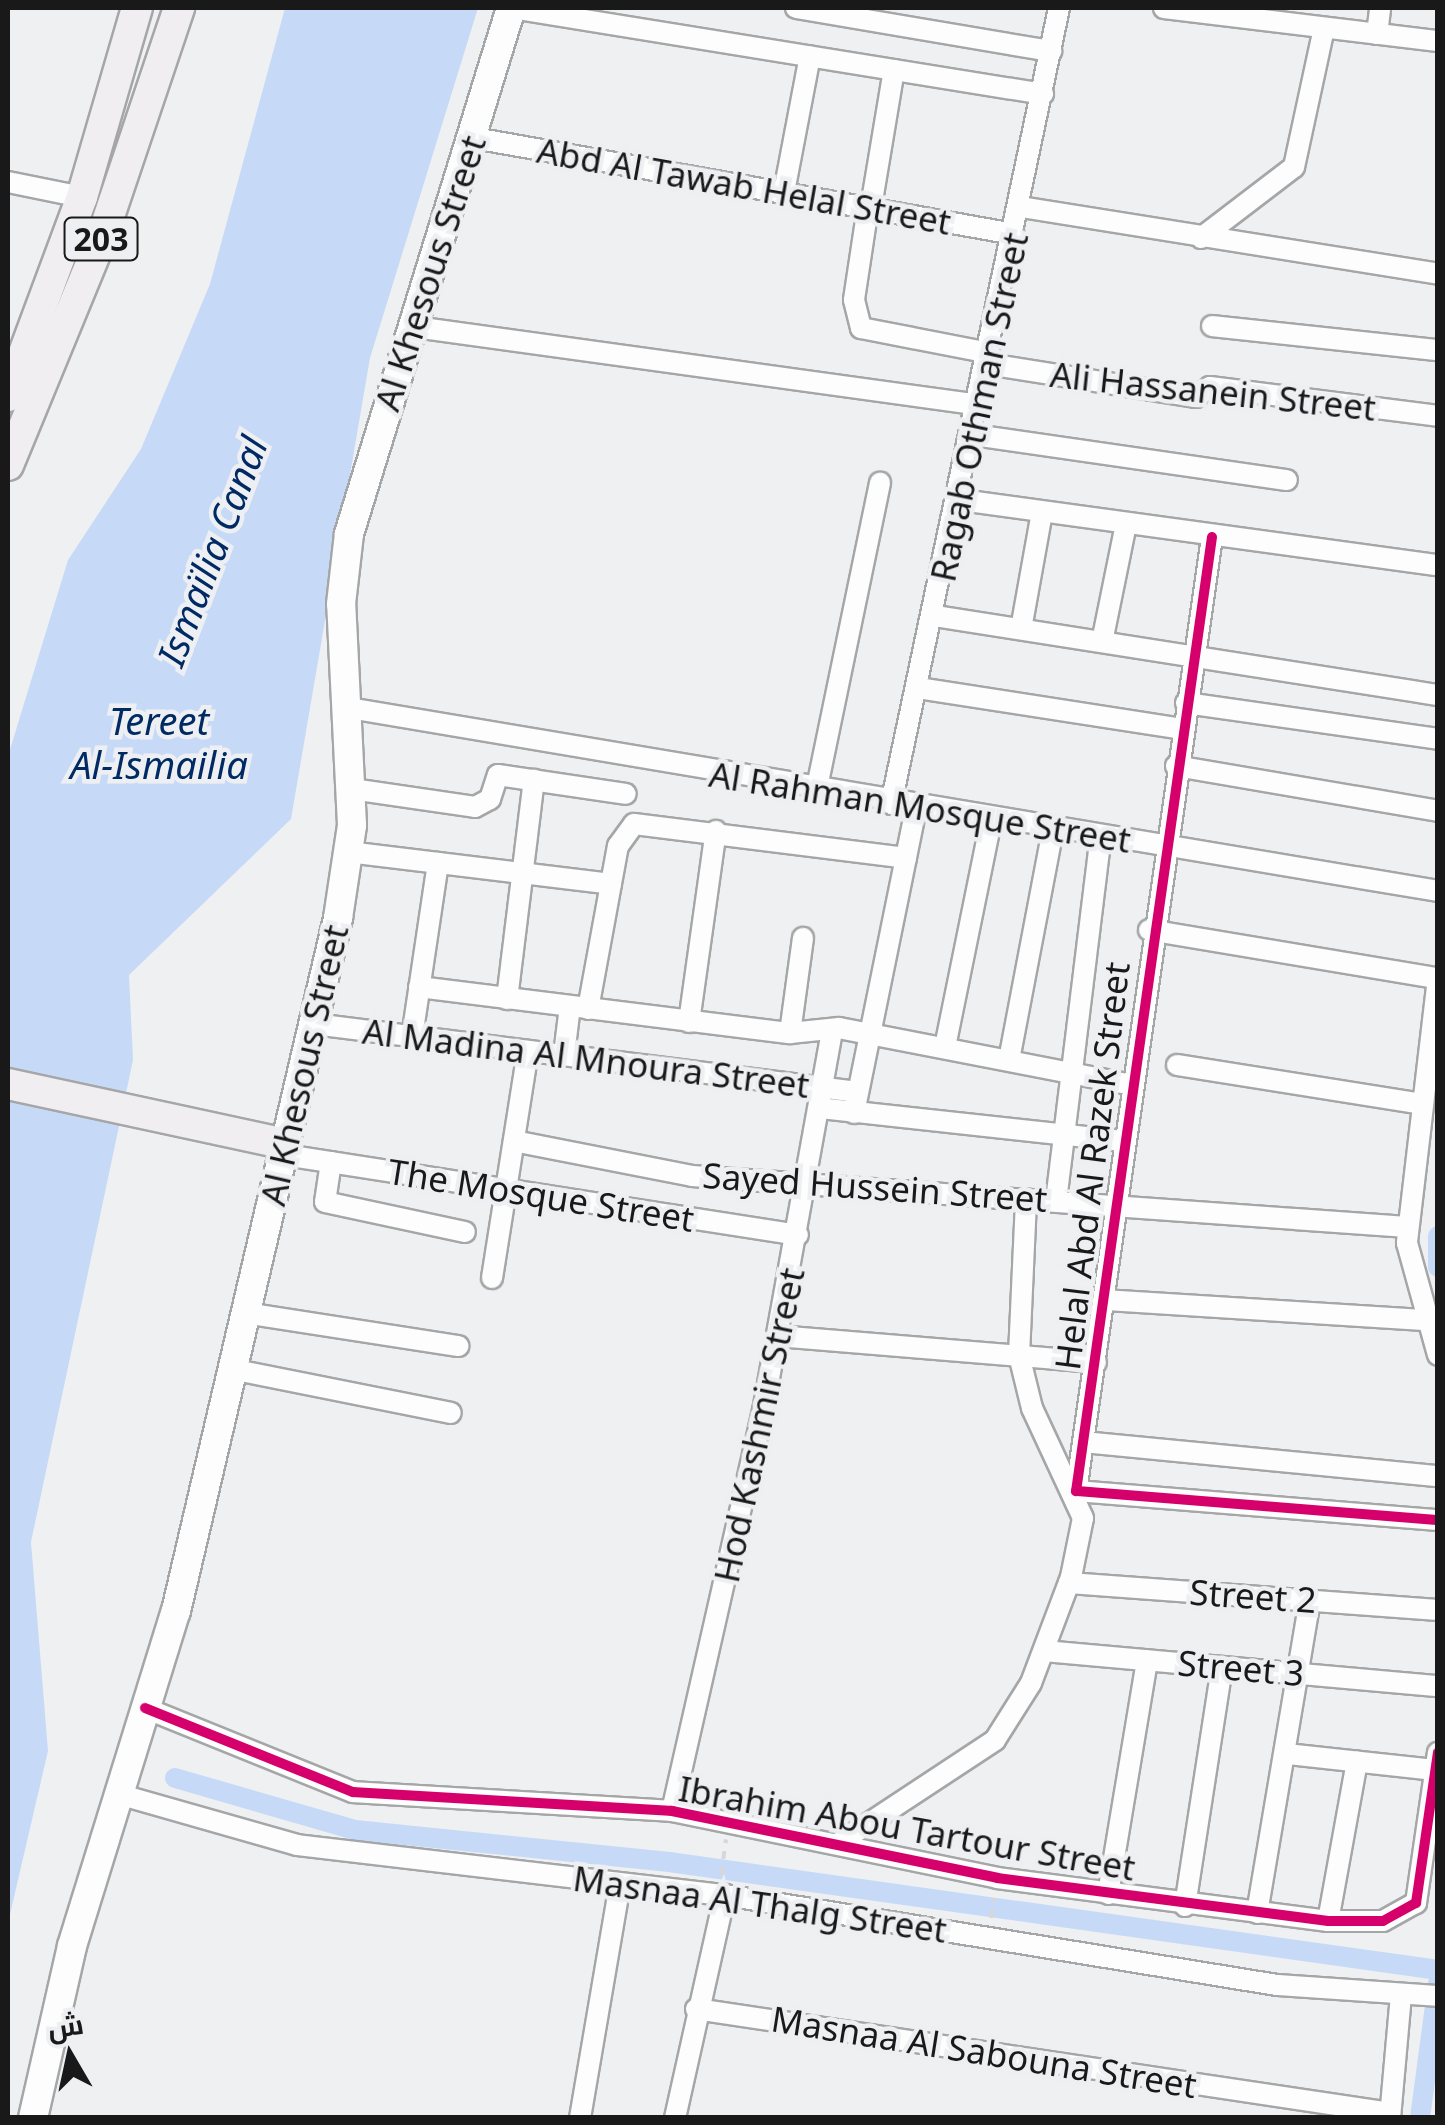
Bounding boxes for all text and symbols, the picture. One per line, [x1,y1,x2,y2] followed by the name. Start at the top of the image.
[534,129,954,243] street label: Abd Al Tawab Helal Street
[366,130,494,416] street label: Al Khesous Street
[64,212,138,266] road number: 203
[921,229,1037,585] street label: Ragab Othman Street
[1048,353,1378,429] street label: Ali Hassanein Street
[147,430,277,672] water label: Ismaïlia Canal
[70,698,248,788] water label: Tereet Al-Ismailia
[706,753,1134,861] street label: Al Rahman Mosque Street
[251,921,357,1209] street label: Al Khesous Street
[1046,960,1138,1372] street label: Helal Abd Al Razek Street
[360,1010,812,1106] street label: Al Madina Al Mnoura Street
[385,1150,697,1240] street label: The Mosque Street
[701,1154,1049,1220] street label: Sayed Hussein Street
[705,1264,813,1586] street label: Hod Kashmir Street
[1188,1571,1318,1621] street label: Street 2
[1176,1642,1306,1694] street label: Street 3
[676,1767,1138,1889] street label: Ibrahim Abou Tartour Street
[571,1857,949,1951] street label: Masnaa Al Thalg Street
[768,1998,1200,2106] street label: Masnaa Al Sabouna Street
[45,2004,86,2047] text: ش
[20,2005,120,2105] north arrow

